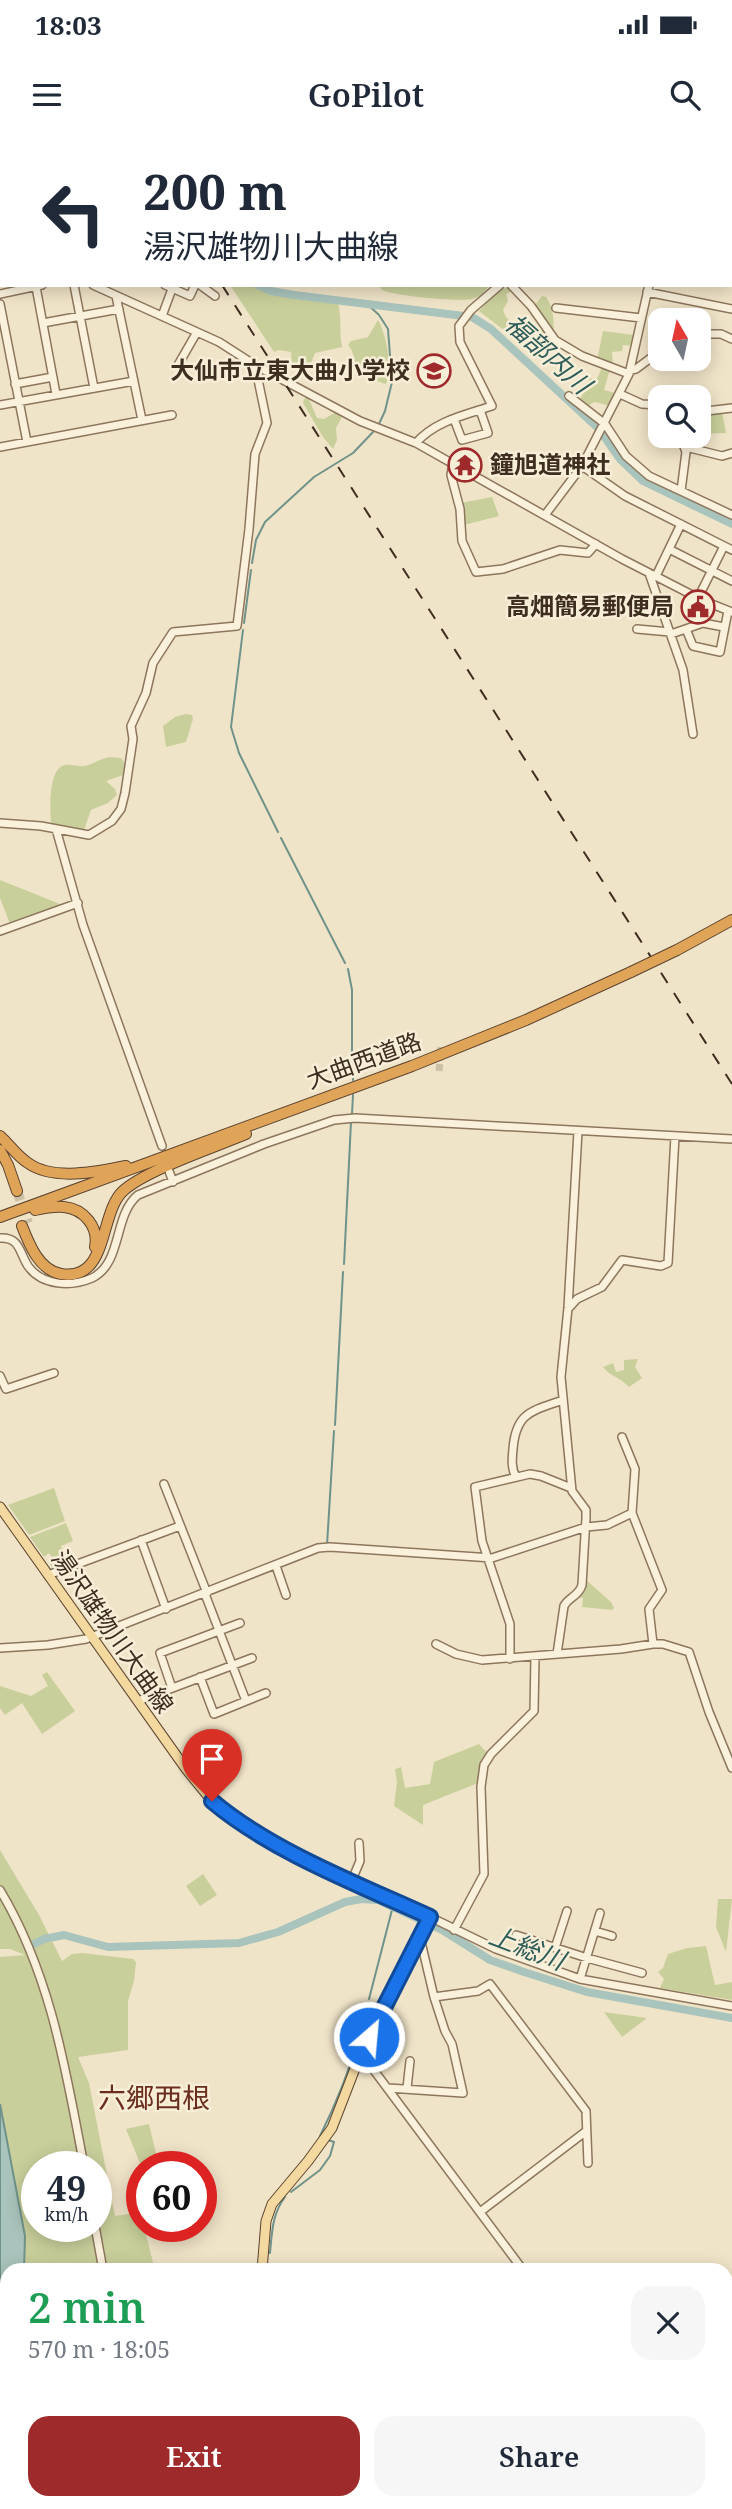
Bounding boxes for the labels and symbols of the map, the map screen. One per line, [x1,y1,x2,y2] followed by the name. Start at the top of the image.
[498,305,602,403] water label: 福部内川
[648,308,710,371] north arrow
[415,352,453,390] school or university icon: 大仙市立東大曲小学校
[170,353,410,386] place label: 大仙市立東大曲小学校
[446,446,484,484] temple icon: 鐘旭道神社
[490,447,610,480] place label: 鐘旭道神社
[679,588,717,626] public building icon: 高畑簡易郵便局
[506,589,674,622] place label: 高畑簡易郵便局
[301,1024,426,1096] street label: 大曲西道路
[45,1543,182,1719] street label: 湯沢雄物川大曲線
[182,1729,242,1801] pin
[484,1916,573,1979] water label: 上総川
[332,2000,406,2074] position arrow
[98,2078,210,2116] district label: 六郷西根
[126,2151,217,2242] speed limit sign: 60

